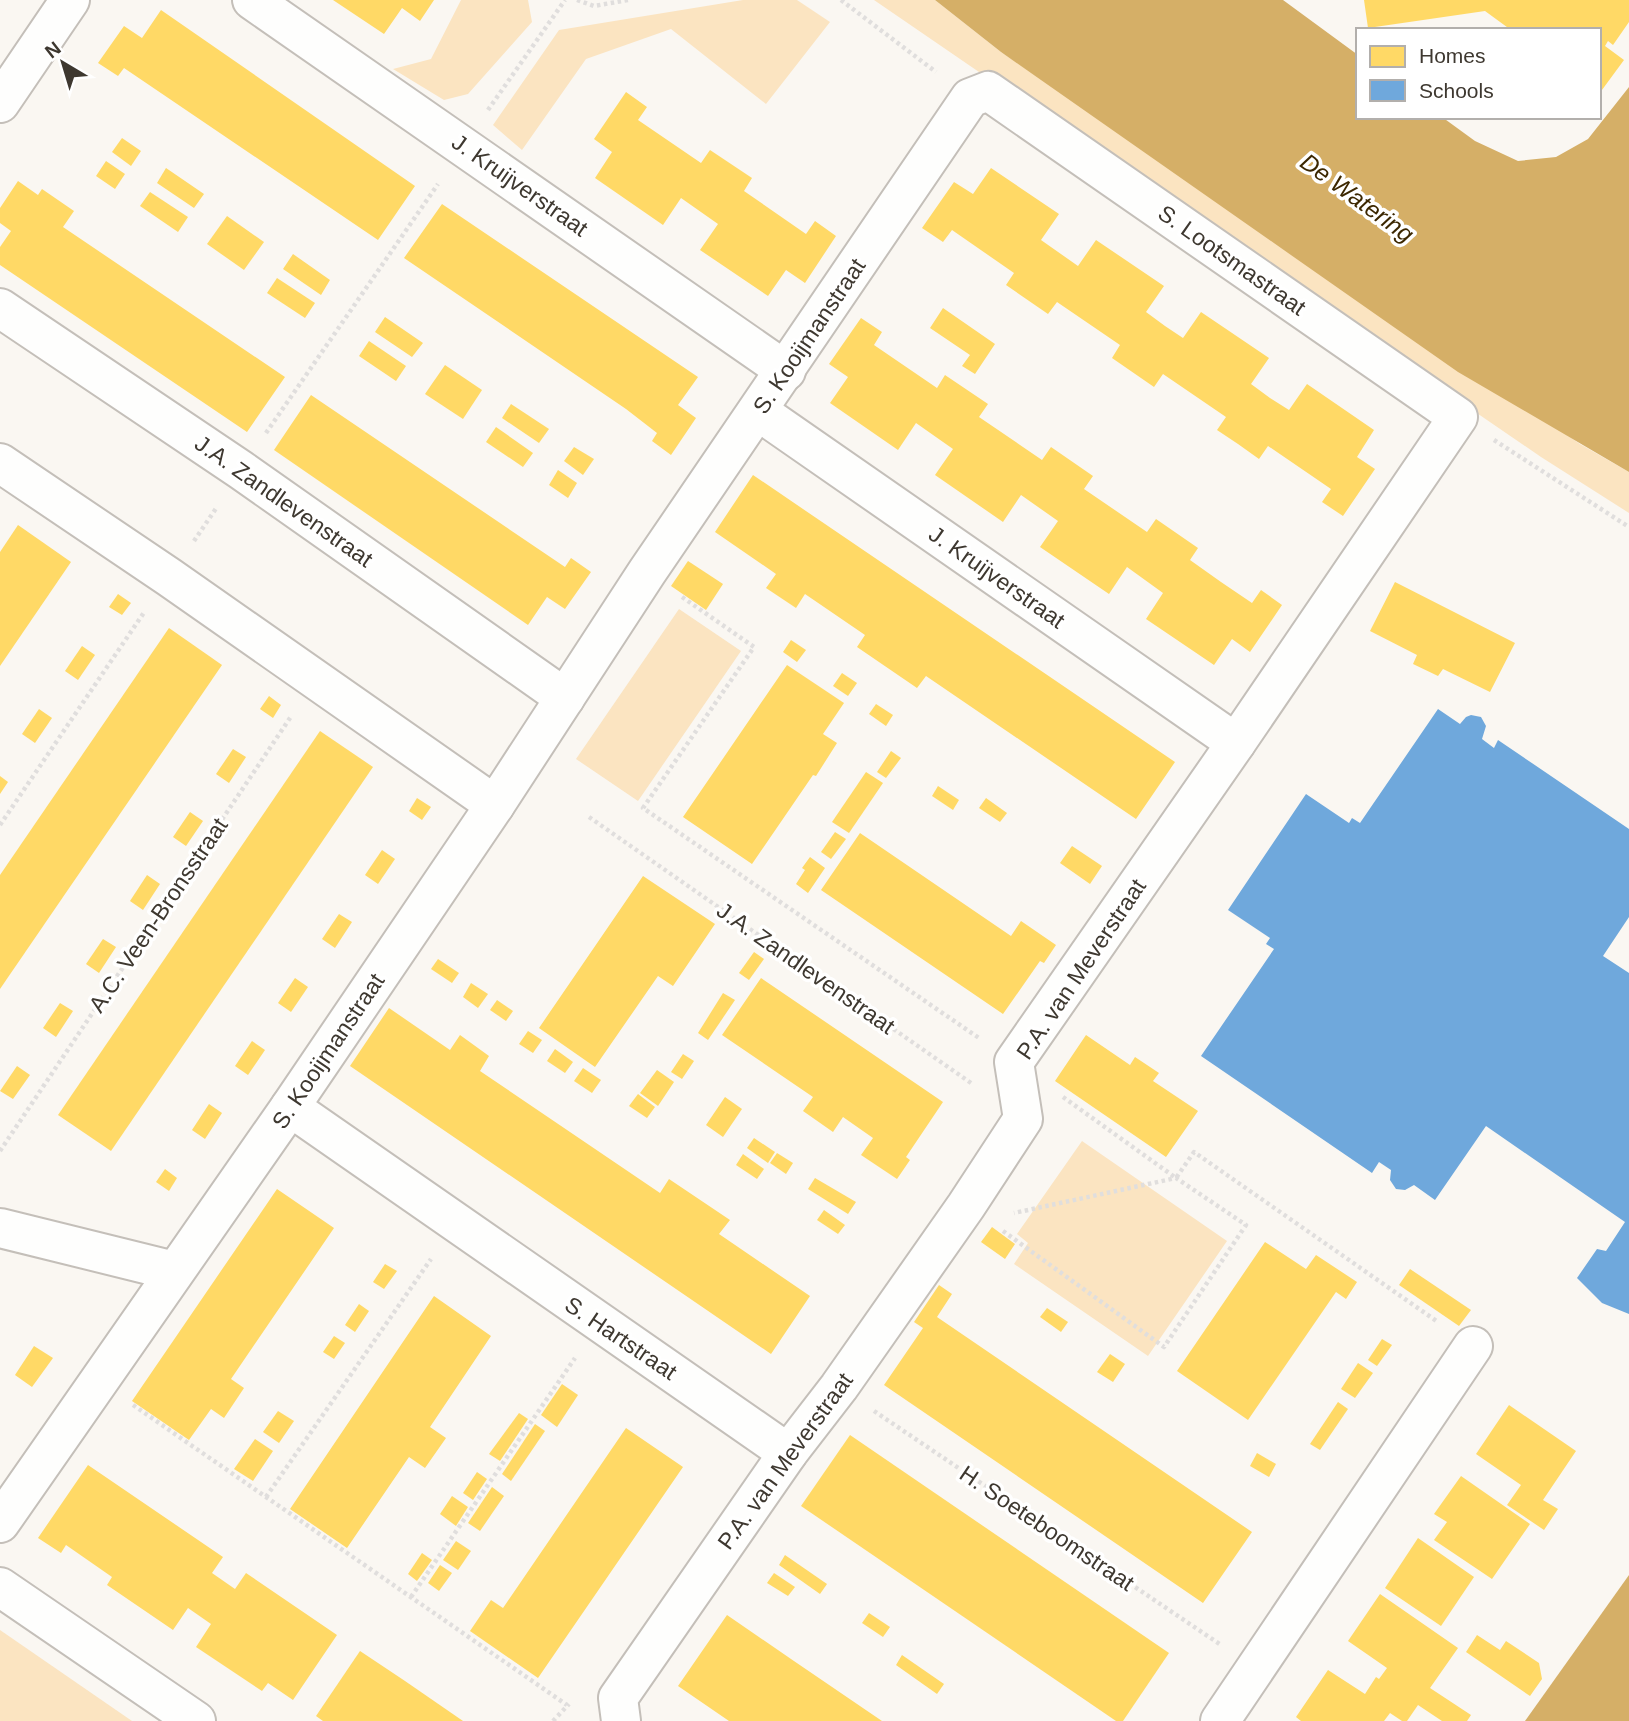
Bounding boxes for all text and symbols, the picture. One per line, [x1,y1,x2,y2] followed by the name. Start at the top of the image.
[28,28,98,98] north arrow
[1356,28,1601,119] legend
[41,37,65,62] text: N
[1419,44,1486,67] text: Homes
[1419,79,1494,102] text: Schools
[447,129,593,242] street label: J. Kruijverstraat
[1296,148,1420,248] water label: De Watering
[1153,199,1311,321] street label: S. Lootsmastraat
[747,253,871,419] street label: S. Kooijmanstraat
[190,430,378,572] street label: J.A. Zandlevenstraat
[924,521,1070,634] street label: J. Kruijverstraat
[83,812,233,1017] street label: A.C. Veen-Bronsstraat
[1011,873,1151,1064] street label: P.A. van Meverstraat
[712,897,900,1039] street label: J.A. Zandlevenstraat
[266,968,390,1134] street label: S. Kooijmanstraat
[560,1291,682,1385] street label: S. Hartstraat
[712,1367,858,1554] street label: P.A. van Meverstraat
[955,1460,1140,1596] street label: H. Soeteboomstraat

